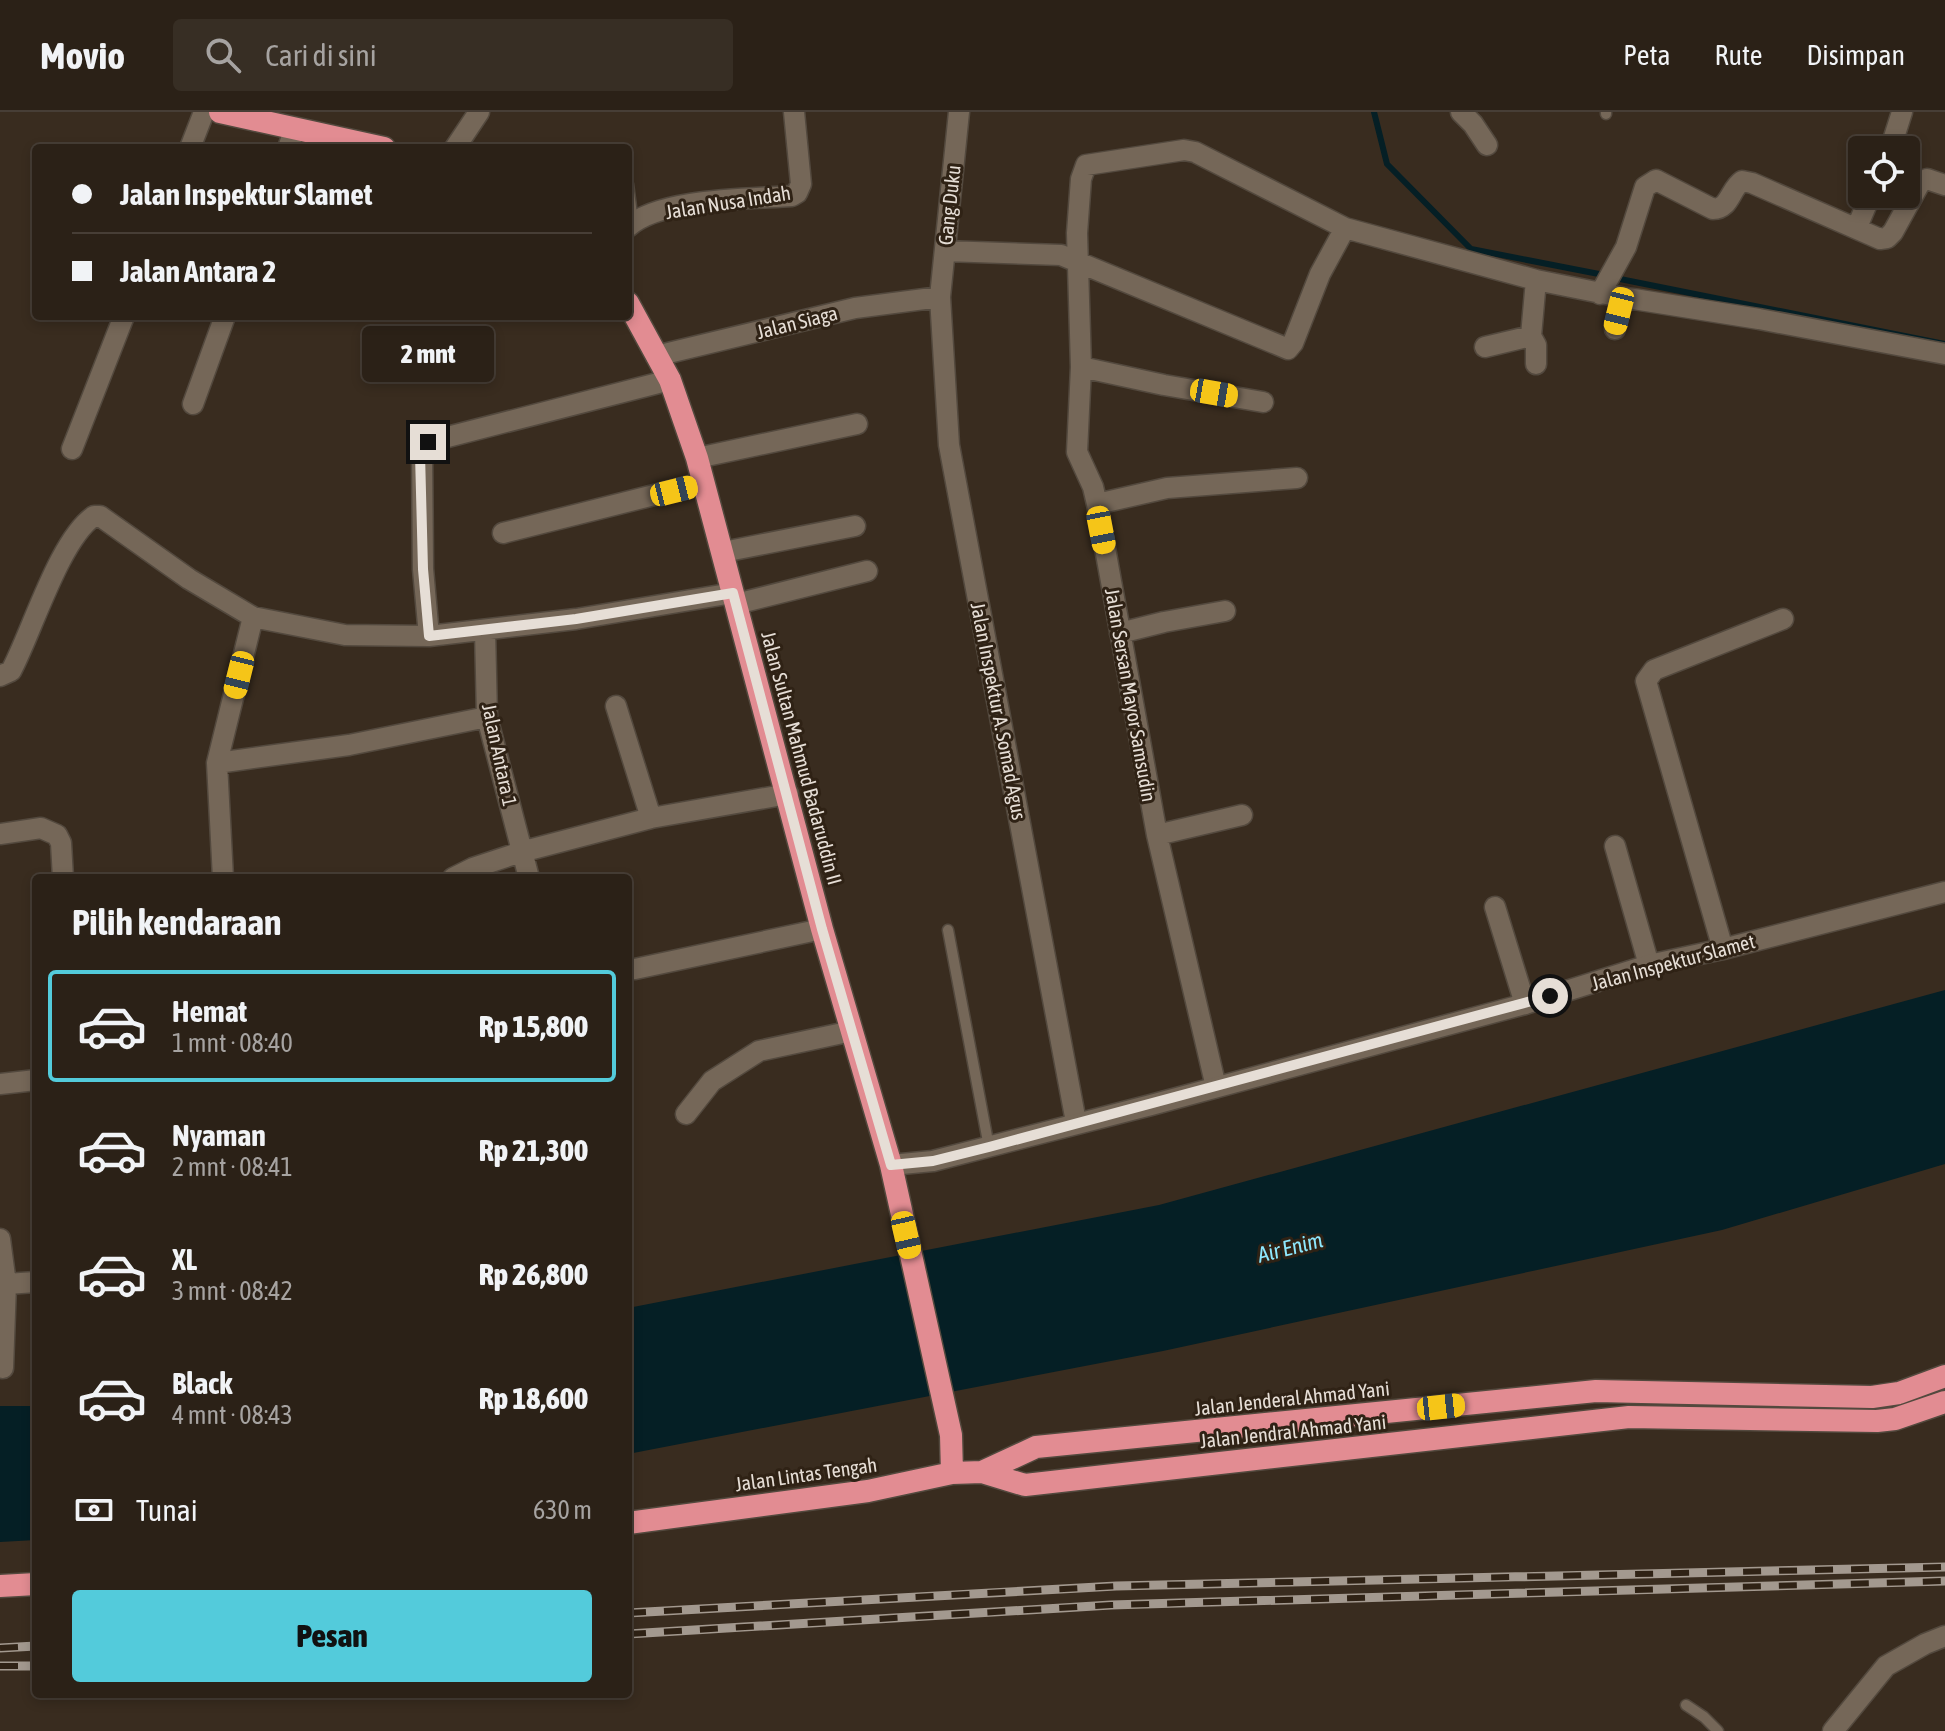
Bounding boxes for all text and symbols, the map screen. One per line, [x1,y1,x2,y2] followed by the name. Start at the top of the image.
[173,19,733,91] search box
[201,33,245,77] icon: search
[40,34,125,77] text: Movio
[265,38,377,72] text: Cari di sini
[1623,39,1670,71] text: Peta
[1714,39,1763,71] text: Rute
[1807,39,1905,71] text: Disimpan
[1848,136,1920,208] map controls
[1848,136,1920,208] button: locate
[933,164,965,246] street label: Gang Duku
[120,177,372,211] text: Jalan Inspektur Slamet
[664,181,792,223] street label: Jalan Nusa Indah
[120,254,276,288] text: Jalan Antara 2
[1602,285,1636,337] car
[754,301,840,343] street label: Jalan Siaga
[362,326,494,382] callout: 2 mnt
[401,339,455,369] text: 2 mnt
[1188,377,1240,409] car
[410,424,446,460] route end
[648,474,700,508] car
[1085,504,1117,556] car
[1101,586,1161,804] street label: Jalan Sersan Mayor Samsudin
[967,600,1031,822] street label: Jalan Inspektur A. Somad Agus
[757,629,847,887] street label: Jalan Sultan Mahmud Badaruddin II
[222,649,256,701] car
[478,702,522,808] street label: Jalan Antara 1
[72,901,281,943] text: Pilih kendaraan
[1589,929,1757,995] street label: Jalan Inspektur Slamet
[1532,978,1568,1014] route start
[76,990,148,1062] icon: car
[172,994,247,1028] text: Hemat
[479,1009,588,1043] text: Rp 15,800
[172,1028,293,1058] text: 1 mnt · 08:40
[76,1114,148,1186] icon: car
[172,1118,266,1152] text: Nyaman
[479,1133,588,1167] text: Rp 21,300
[172,1152,293,1182] text: 2 mnt · 08:41
[889,1209,923,1261] car
[1254,1226,1325,1268] water label: Air Enim
[76,1238,148,1310] icon: car
[172,1242,197,1276] text: XL
[479,1257,588,1291] text: Rp 26,800
[172,1276,293,1306] text: 3 mnt · 08:42
[76,1362,148,1434] icon: car
[172,1366,232,1400] text: Black
[1193,1376,1391,1420] street label: Jalan Jenderal Ahmad Yani
[479,1381,588,1415] text: Rp 18,600
[1416,1393,1466,1421] car
[172,1400,293,1430] text: 4 mnt · 08:43
[1199,1410,1387,1452] street label: Jalan Jendral Ahmad Yani
[733,1453,879,1495] street label: Jalan Lintas Tengah
[72,1488,116,1532] icon: cash
[136,1493,198,1527] text: Tunai
[533,1495,592,1525] text: 630 m
[72,1590,592,1682] button: Pesan

